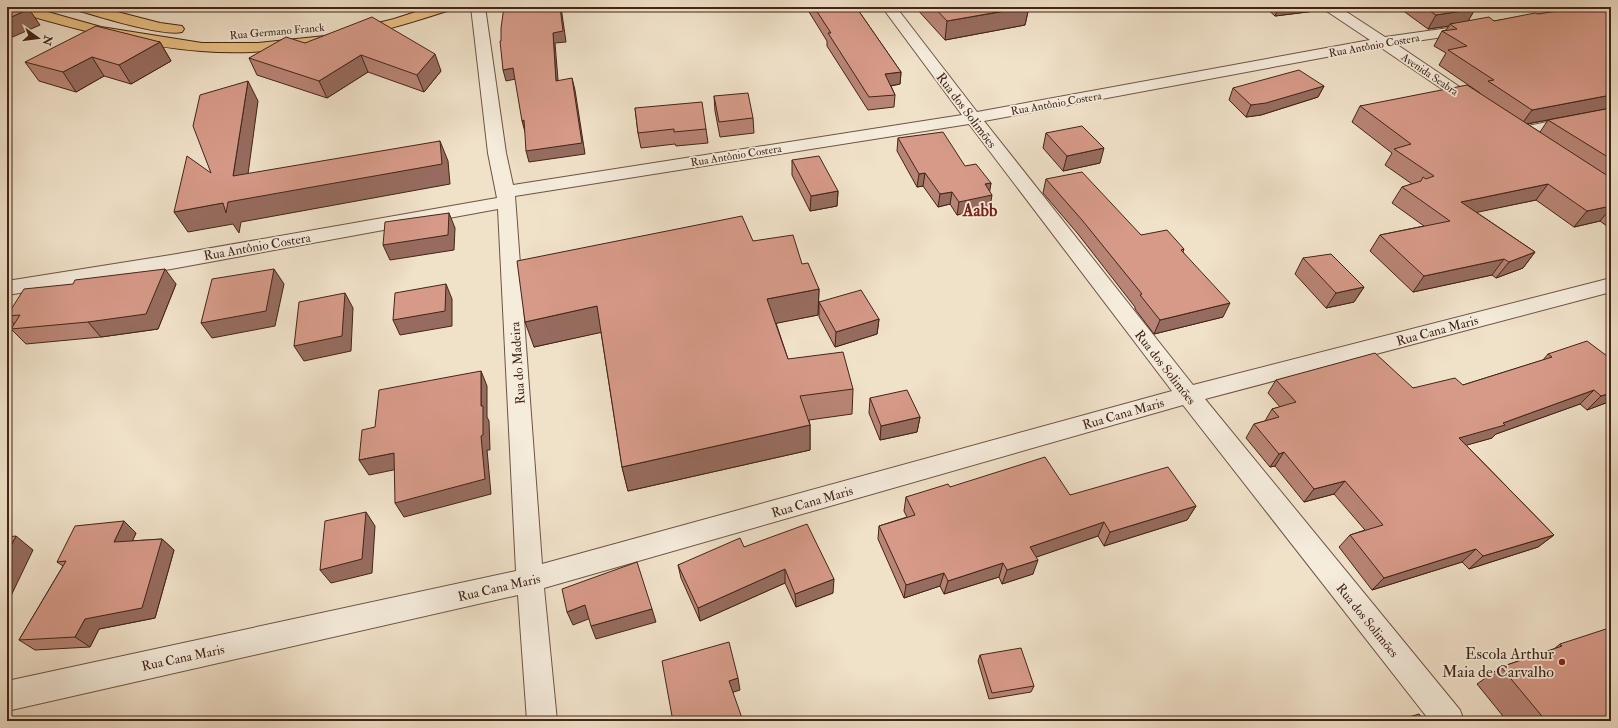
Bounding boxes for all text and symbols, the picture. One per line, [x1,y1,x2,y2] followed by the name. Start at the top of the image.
[18,18,58,58] north arrow
[229,21,326,42] street label: Rua Germano Franck
[1328,31,1421,60] street label: Rua Antônio Costera
[39,33,55,48] text: N
[1398,50,1461,99] street label: Avenida Seabra
[933,70,1000,152] street label: Rua dos Solimões
[1010,89,1103,118] street label: Rua Antônio Costera
[690,142,783,169] street label: Rua Antônio Costera
[962,200,998,221] district label: Aabb
[202,230,313,264] street label: Rua Antônio Costera
[1395,312,1481,350] street label: Rua Cana Maris
[507,320,529,405] street label: Rua do Madeira
[1131,327,1200,409] street label: Rua dos Solimões
[1081,395,1166,433] street label: Rua Cana Maris
[770,483,855,521] street label: Rua Cana Maris
[456,571,543,605] street label: Rua Cana Maris
[1333,581,1402,661] street label: Rua dos Solimões
[140,641,227,675] street label: Rua Cana Maris
[1442,644,1554,682] place label: Escola Arthur Maia de Carvalho
[1557,657,1567,667] marker: Escola Arthur Maia de Carvalho

